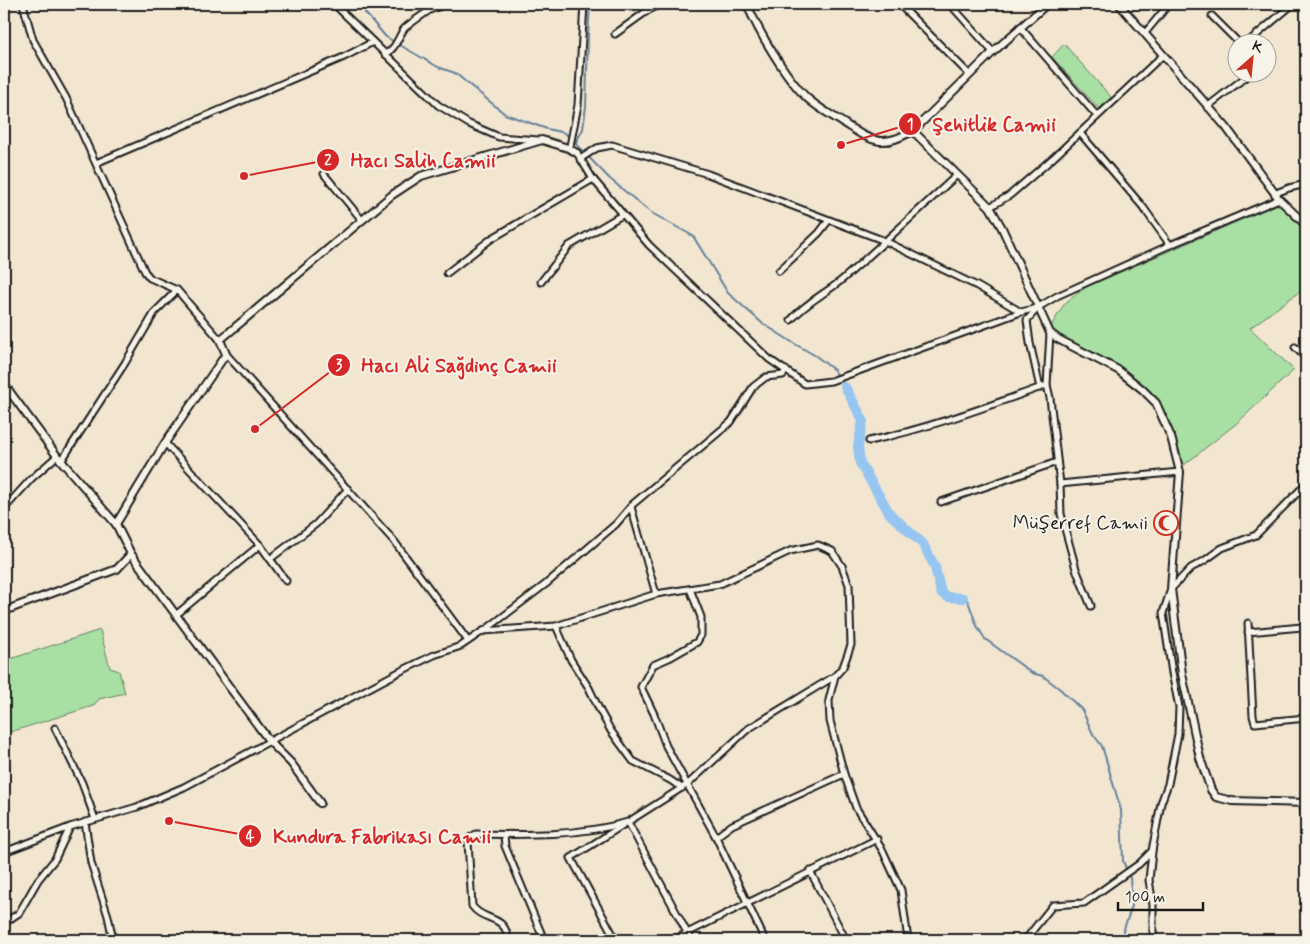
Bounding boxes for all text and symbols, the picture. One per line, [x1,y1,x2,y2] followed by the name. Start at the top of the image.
[1228,32,1278,82] north arrow
[1249,37,1267,58] text: K
[897,107,1066,142] callout: Şehitlik Camii
[932,112,1056,139] text: Şehitlik Camii
[907,115,913,135] text: 1
[316,143,506,178] callout: Hacı Salih Camii
[350,148,496,175] text: Hacı Salih Camii
[324,151,332,171] text: 2
[326,347,567,382] callout: Hacı Ali Sağdinç Camii
[361,353,557,380] text: Hacı Ali Sağdinç Camii
[336,356,343,376] text: 3
[1153,510,1179,536] mosque icon: Müşerref Camii
[1013,511,1148,536] place label: Müşerref Camii
[238,819,502,854] callout: Kundura Fabrikası Camii
[273,824,491,851] text: Kundura Fabrikası Camii
[246,827,255,847] text: 4
[1118,879,1202,911] scale bar
[1125,888,1165,908] text: 100 m

